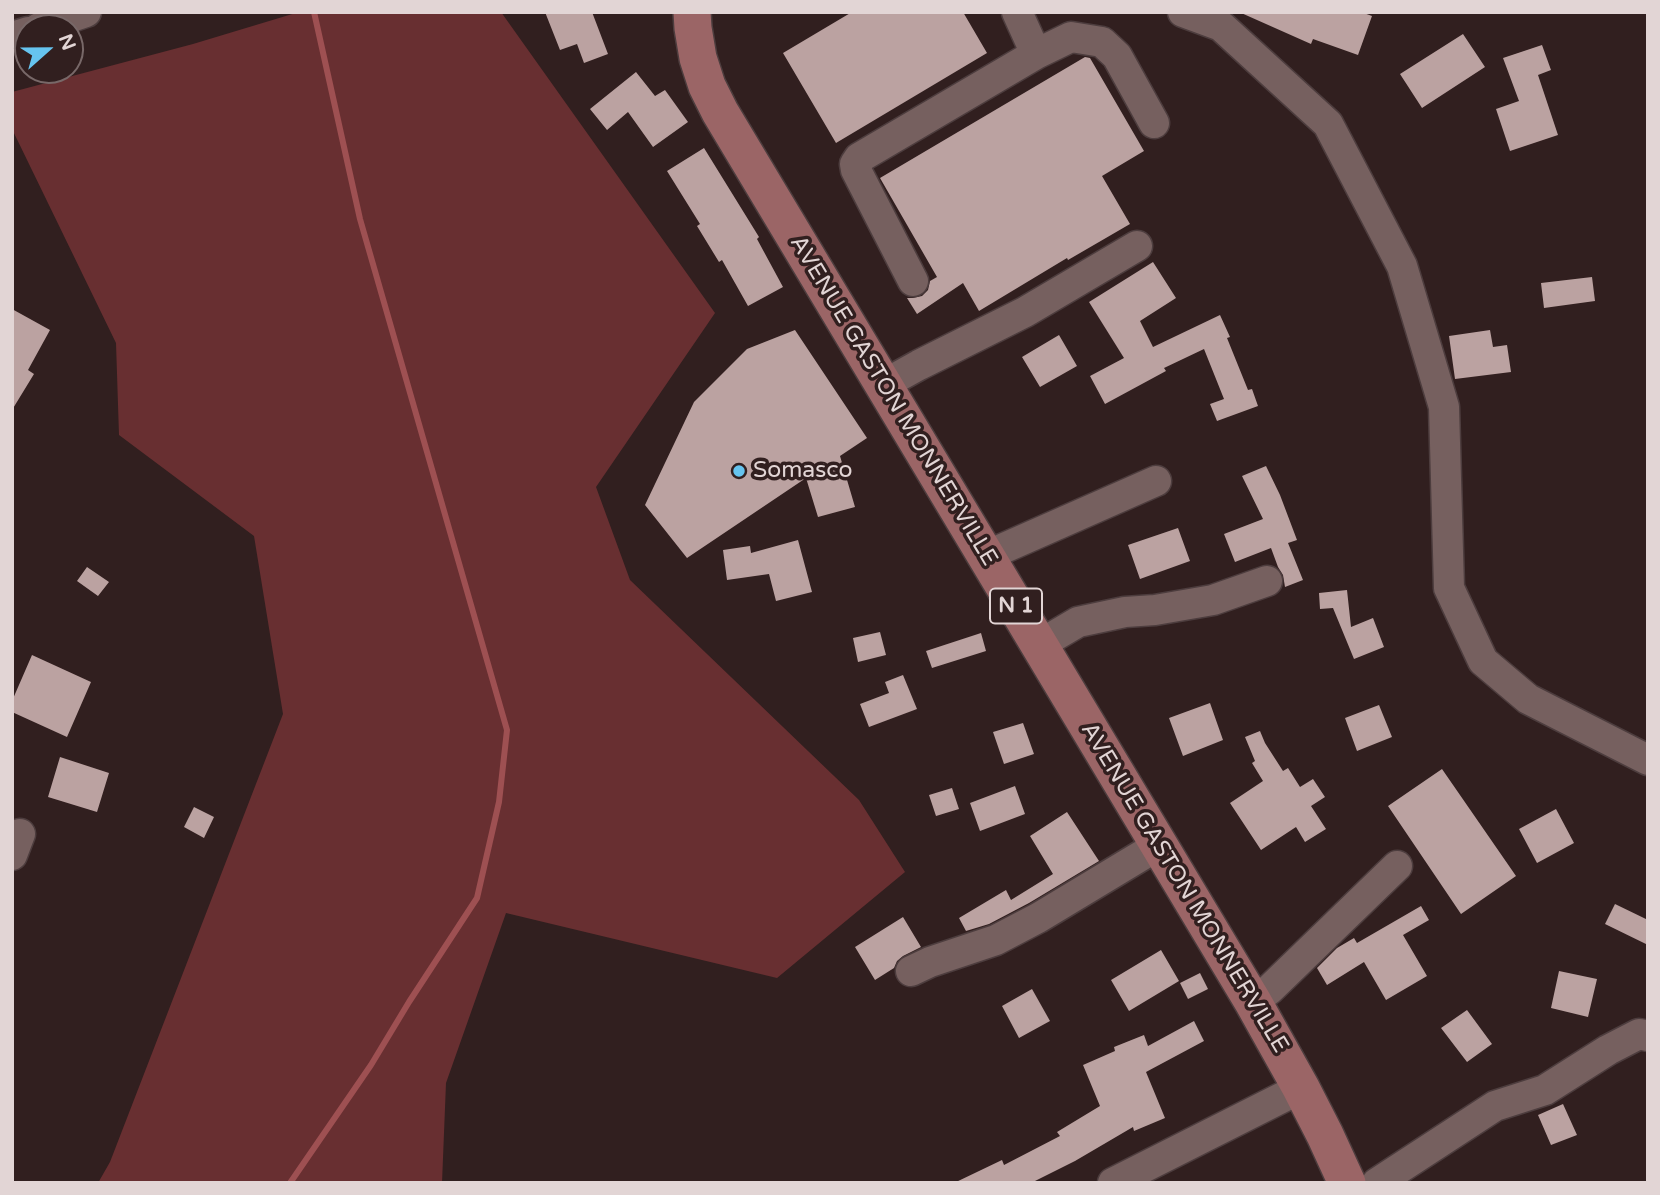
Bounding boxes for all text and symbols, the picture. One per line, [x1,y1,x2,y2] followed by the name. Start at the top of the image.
[14,14,84,84] north arrow
[54,31,80,53] text: N
[783,231,1003,571] street label: AVENUE GASTON MONNERVILLE
[753,457,852,485] place label: Somasco
[731,463,747,479] marker: Somasco
[990,588,1042,624] road number: N 1
[1074,718,1294,1058] street label: AVENUE GASTON MONNERVILLE

